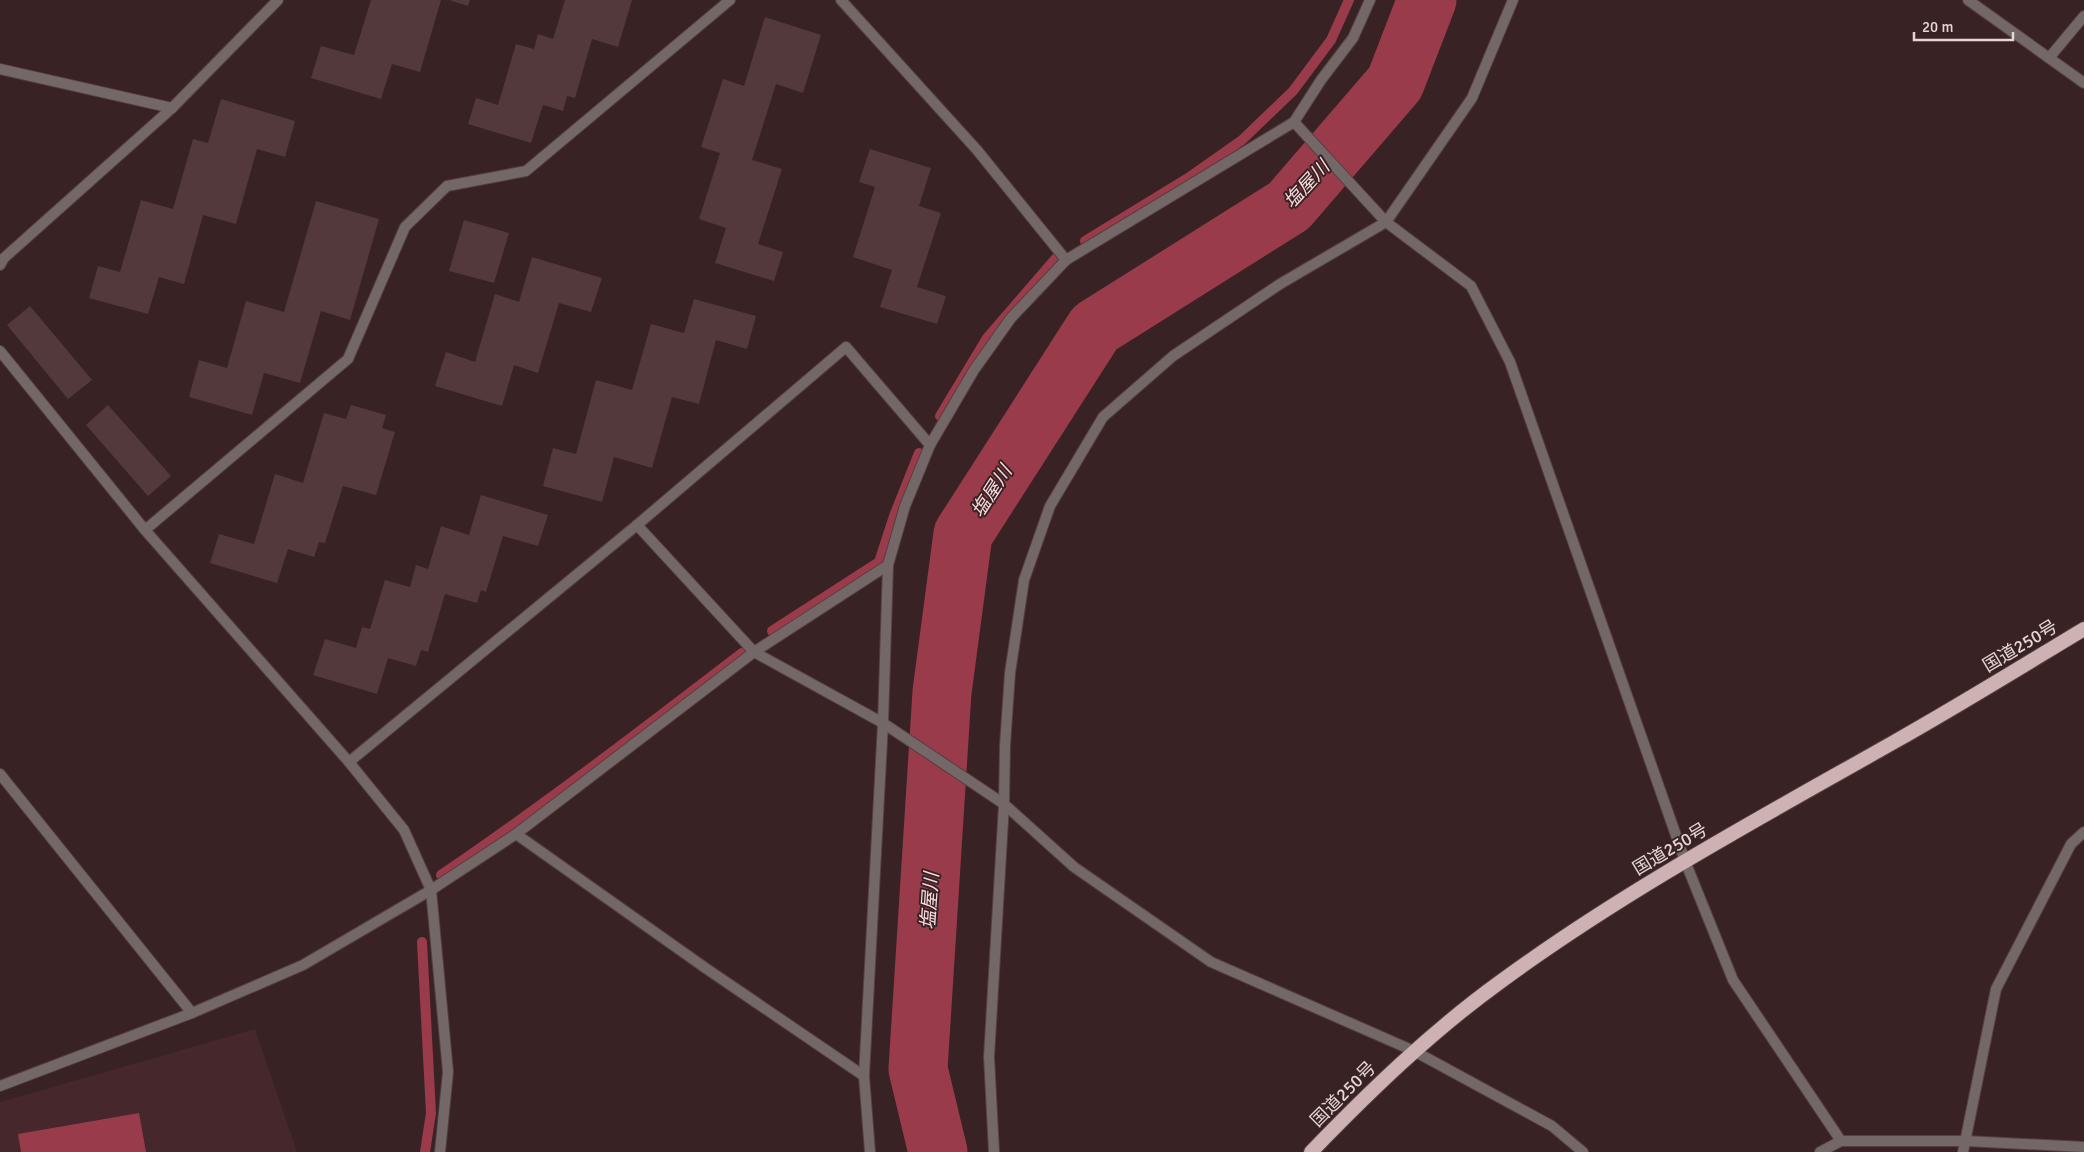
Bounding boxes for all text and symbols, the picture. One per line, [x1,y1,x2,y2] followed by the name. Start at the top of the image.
[1914,10,2013,42] scale bar
[1922,18,1953,36] text: 20 m
[1279,154,1336,214] water label: 塩屋川
[966,459,1019,522] water label: 塩屋川
[1979,615,2061,677] street label: 国道250号
[1629,818,1711,880] street label: 国道250号
[916,870,944,930] water label: 塩屋川
[1306,1057,1380,1131] street label: 国道250号

